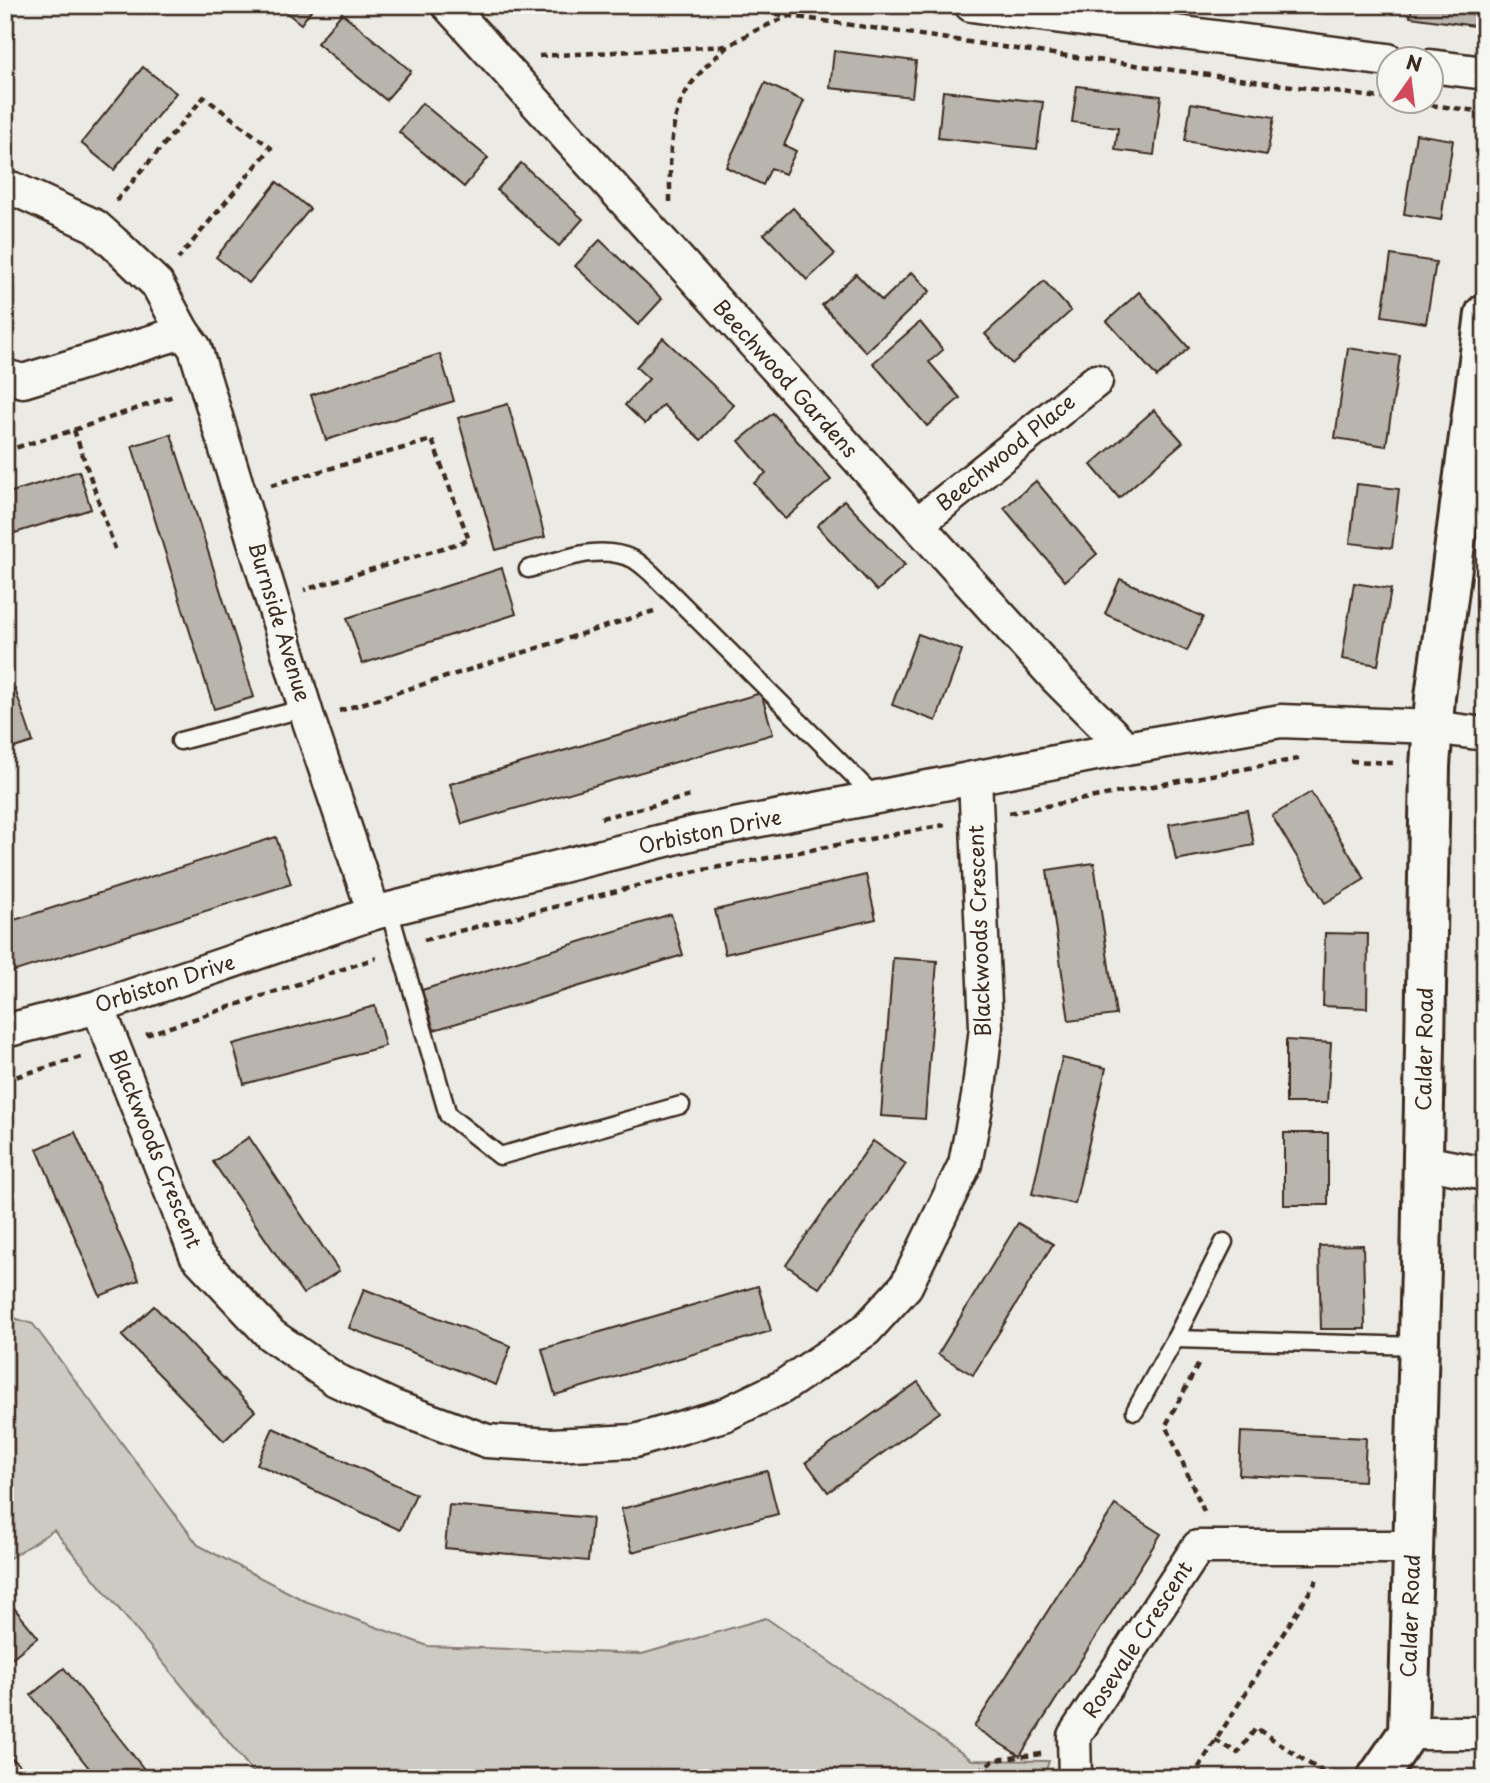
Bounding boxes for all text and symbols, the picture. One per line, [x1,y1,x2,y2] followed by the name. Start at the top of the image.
[1374,46,1444,116] north arrow
[1404,47,1425,78] text: N
[706,291,867,464] street label: Beechwood Gardens
[928,385,1081,518] street label: Beechwood Place
[241,538,320,705] street label: Burnside Avenue
[635,799,784,861] street label: Orbiston Drive
[958,825,998,1038] street label: Blackwoods Crescent
[90,944,238,1020] street label: Orbiston Drive
[1406,987,1440,1111] street label: Calder Road
[102,1044,211,1253] street label: Blackwoods Crescent
[1073,1554,1199,1724] street label: Rosevale Crescent
[1391,1554,1427,1678] street label: Calder Road

